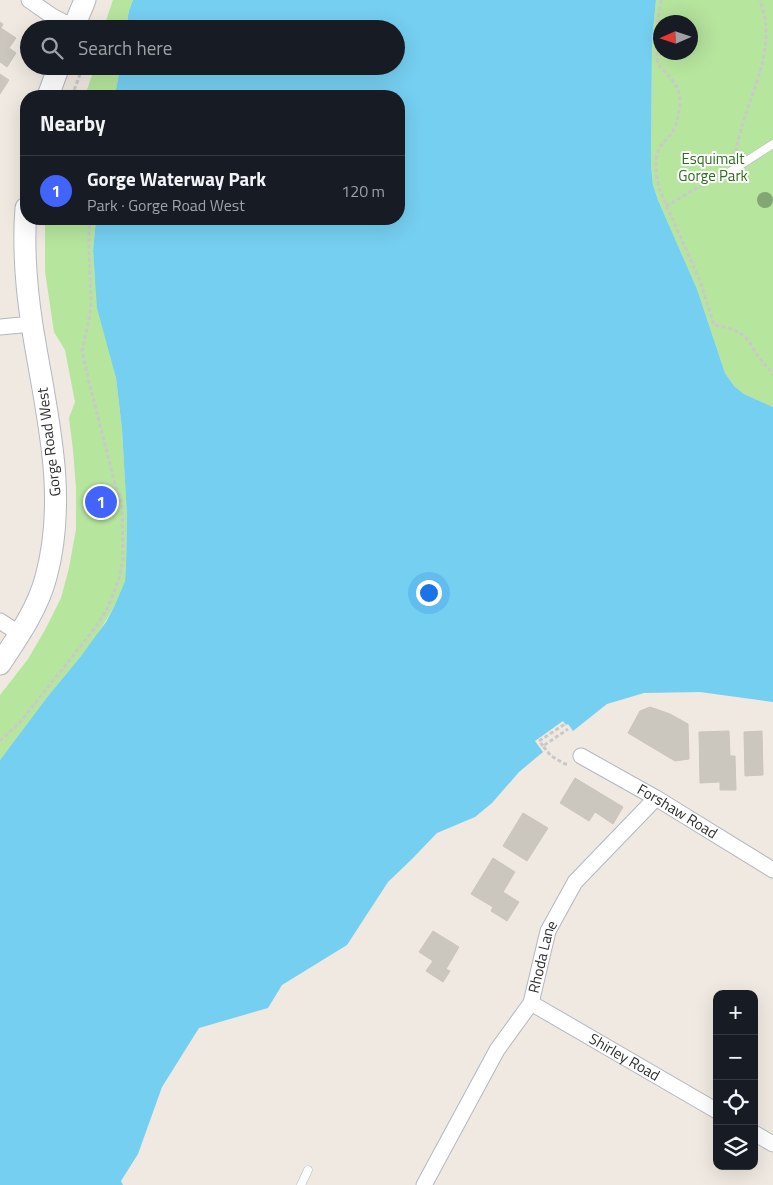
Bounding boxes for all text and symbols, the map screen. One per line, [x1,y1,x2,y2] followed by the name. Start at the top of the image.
[653,15,698,60] north arrow
[20,20,405,75] search box
[78,33,172,62] text: Search here
[38,34,66,62] icon: search
[40,107,105,139] text: Nearby
[678,147,748,187] park label: Esquimalt Gorge Park
[87,164,266,193] text: Gorge Waterway Park
[52,179,60,203] text: 1
[341,179,385,203] text: 120 m
[87,193,245,217] text: Park · Gorge Road West
[30,386,67,498] street label: Gorge Road West
[85,483,117,521] pin: 1
[416,580,442,606] your location
[633,778,722,844] street label: Forshaw Road
[522,916,563,995] street label: Rhoda Lane
[713,990,758,1170] map controls
[713,990,758,1035] button: +
[585,1027,664,1086] street label: Shirley Road
[713,1035,758,1080] button: −
[713,1080,758,1125] button: locate
[713,1125,758,1170] button: layers

